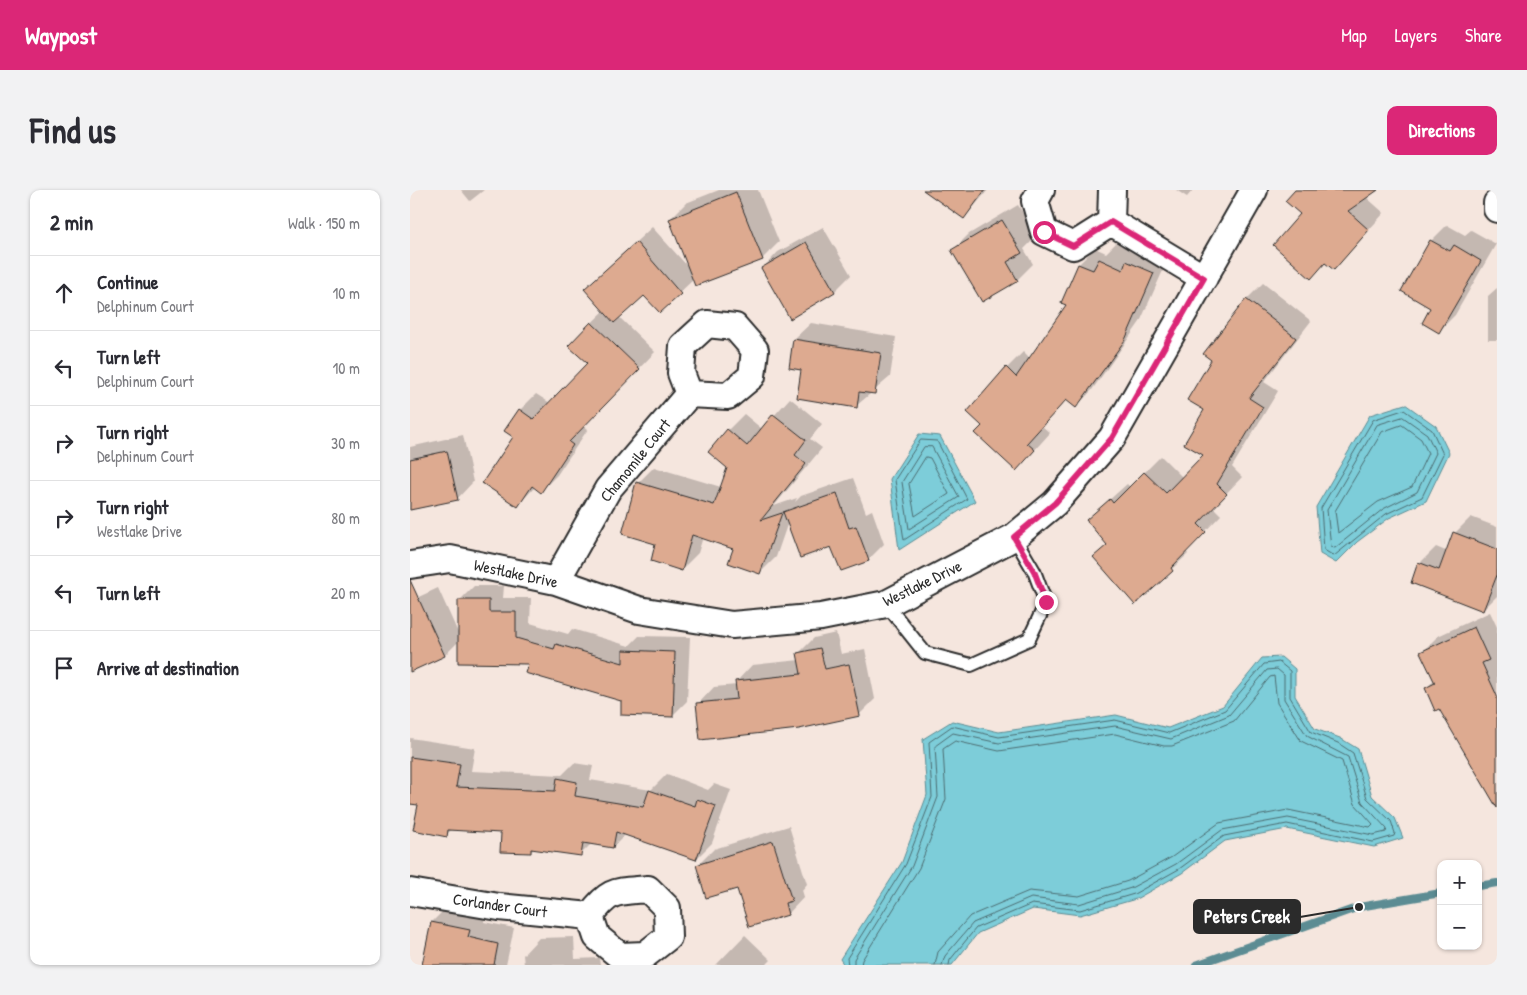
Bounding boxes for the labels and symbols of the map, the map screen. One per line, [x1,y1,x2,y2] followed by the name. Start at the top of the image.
[1033,221,1056,244] route start
[595,413,676,506] street label: Chamomile Court
[472,553,561,593] street label: Westlake Drive
[879,554,966,612] street label: Westlake Drive
[1035,591,1058,614] route end
[451,888,549,923] street label: Corlander Court
[1194,900,1300,933] callout: Peters Creek
[1204,904,1290,929] text: Peters Creek

